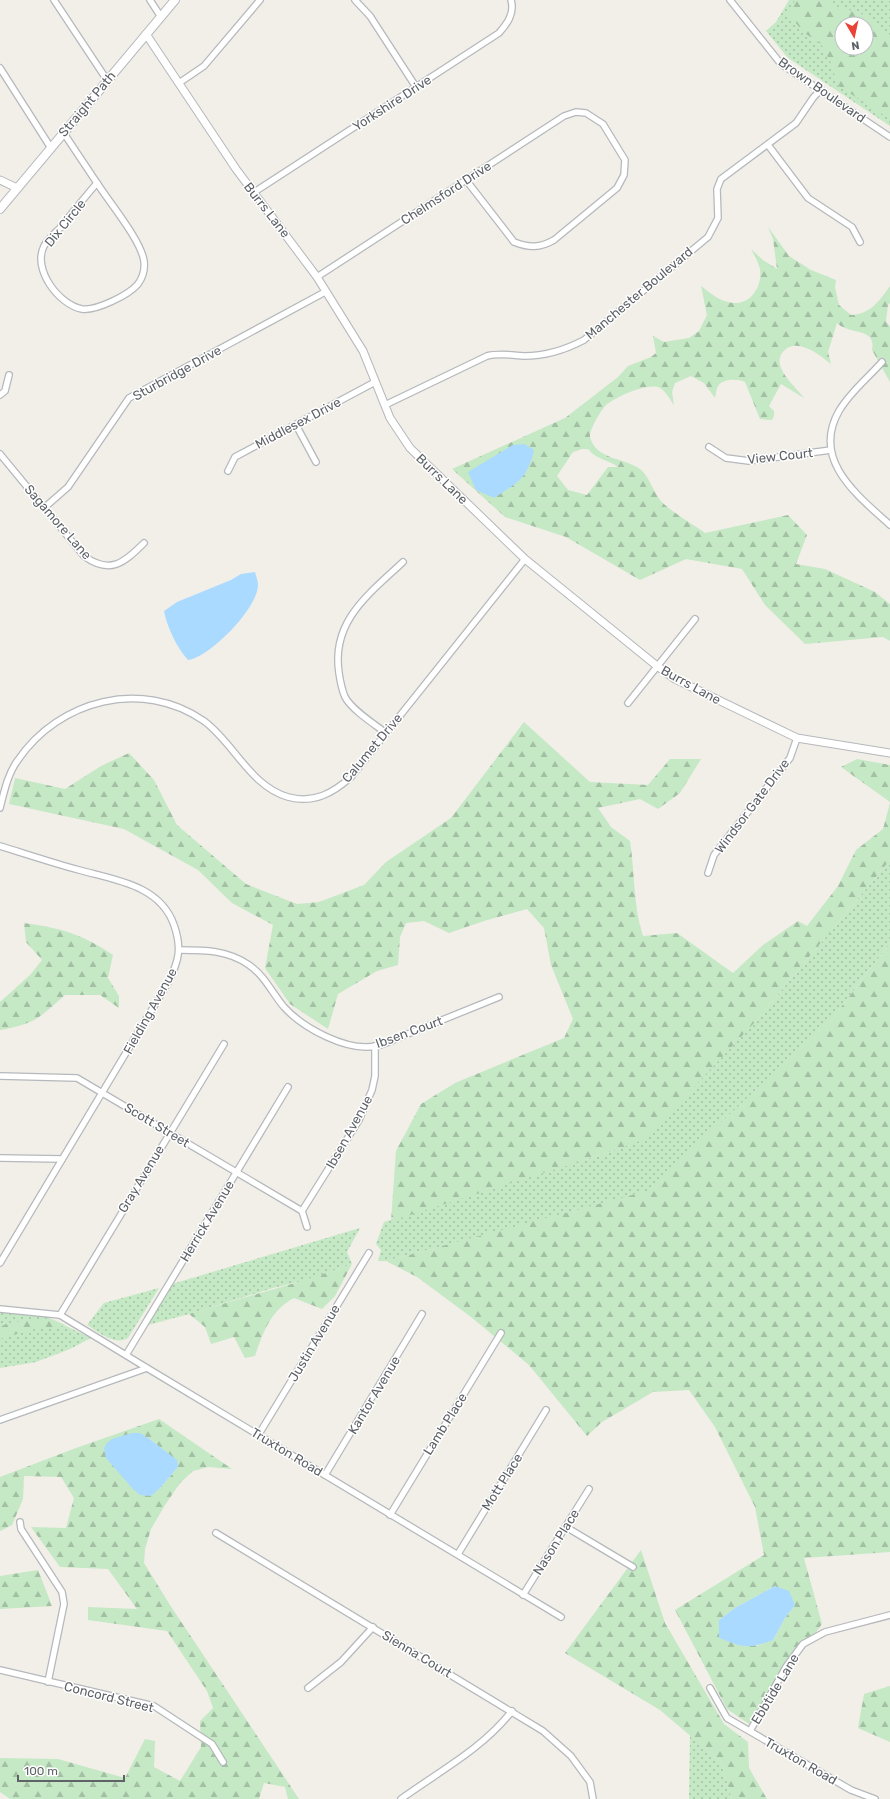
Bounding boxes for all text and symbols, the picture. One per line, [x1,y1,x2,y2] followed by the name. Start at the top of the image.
[834,16,874,56] north arrow
[850,38,860,52] text: N
[775,54,869,126] street label: Brown Boulevard
[55,68,119,140] street label: Straight Path
[350,72,434,134] street label: Yorkshire Drive
[398,158,494,228] street label: Chelmsford Drive
[241,179,293,241] street label: Burrs Lane
[41,196,89,250] street label: Dix Circle
[582,244,696,342] street label: Manchester Boulevard
[130,342,224,404] street label: Sturbridge Drive
[253,394,343,452] street label: Middlesex Drive
[746,445,814,467] street label: View Court
[413,451,471,507] street label: Burrs Lane
[21,482,95,563] street label: Sagamore Lane
[659,662,723,708] street label: Burrs Lane
[339,711,405,785] street label: Calumet Drive
[712,756,792,856] street label: Windsor Gate Drive
[120,965,181,1057] street label: Fielding Avenue
[373,1013,445,1051] street label: Ibsen Court
[323,1093,375,1171] street label: Ibsen Avenue
[122,1100,192,1150] street label: Scott Street
[115,1143,167,1215] street label: Gray Avenue
[177,1178,237,1264] street label: Herrick Avenue
[285,1302,343,1384] street label: Justin Avenue
[345,1353,403,1437] street label: Kantor Avenue
[420,1390,470,1458] street label: Lamb Place
[249,1425,325,1479] street label: Truxton Road
[479,1451,525,1513] street label: Mott Place
[530,1506,582,1578] street label: Nason Place
[379,1627,455,1681] street label: Sienna Court
[748,1651,802,1727] street label: Ebbtide Lane
[63,1679,155,1715] street label: Concord Street
[762,1734,840,1788] street label: Truxton Road
[18,1757,124,1783] scale bar
[24,1764,58,1778] text: 100 m

